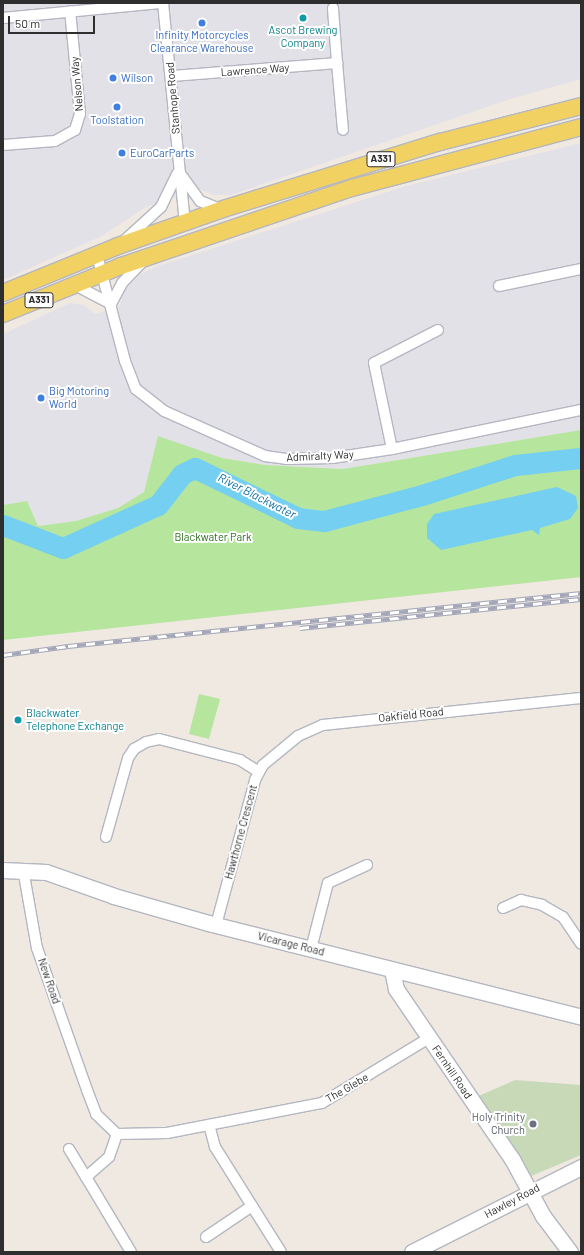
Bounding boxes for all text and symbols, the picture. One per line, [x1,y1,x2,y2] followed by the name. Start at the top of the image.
[10,8,97,34] scale bar
[298,13,308,23] marker: Ascot Brewing Company
[15,16,40,30] text: 50 m
[197,18,207,28] marker: Infinity Motorcycles Clearance Warehouse
[269,24,337,50] place label: Ascot Brewing Company
[150,29,254,55] place label: Infinity Motorcycles Clearance Warehouse
[68,56,86,112] street label: Nelson Way
[163,61,183,135] street label: Stanhope Road
[220,61,290,79] street label: Lawrence Way
[121,71,153,85] place label: Wilson
[108,73,118,83] marker: Wilson
[112,102,122,112] marker: Toolstation
[90,113,144,127] place label: Toolstation
[130,146,194,160] place label: EuroCarParts
[117,148,127,158] marker: EuroCarParts
[366,151,396,167] road number: A331
[24,292,54,308] road number: A331
[49,385,109,411] place label: Big Motoring World
[36,393,46,403] marker: Big Motoring World
[286,448,354,464] street label: Admiralty Way
[216,470,298,522] water label: River Blackwater
[174,530,252,544] park label: Blackwater Park
[378,705,444,725] street label: Oakfield Road
[26,707,124,733] place label: Blackwater Telephone Exchange
[13,715,23,725] marker: Blackwater Telephone Exchange
[222,783,260,881] street label: Hawthorne Crescent
[256,929,326,959] street label: Vicarage Road
[35,956,63,1006] street label: New Road
[429,1043,475,1101] street label: Fernhill Road
[323,1071,371,1105] street label: The Glebe
[472,1111,525,1137] place label: Holy Trinity Church
[528,1119,538,1129] marker: Holy Trinity Church
[482,1181,542,1221] street label: Hawley Road

